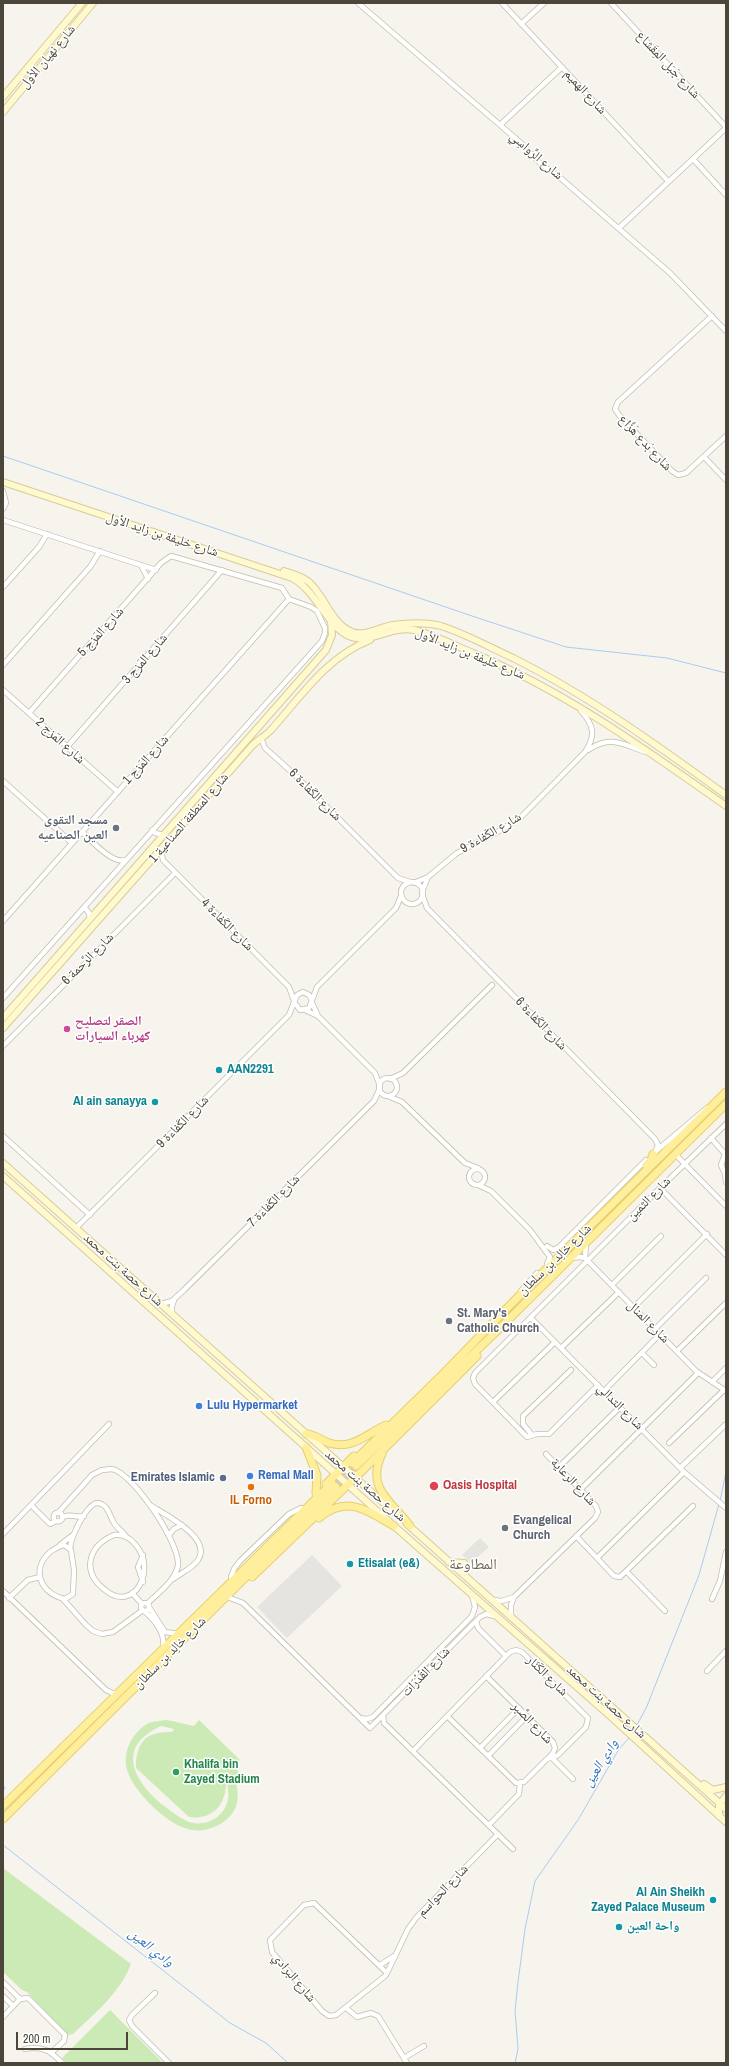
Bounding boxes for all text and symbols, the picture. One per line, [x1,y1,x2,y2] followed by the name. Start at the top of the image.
[17,22,79,92] street label: شارع نهيان الأول
[633,28,703,102] street label: شارع جَبَل المِقَشاع
[560,66,610,118] street label: شارع الهميم
[506,129,566,183] street label: شارع الرَّواسِي
[615,412,675,474] street label: شارع بَدع هَزَّاع
[104,509,220,561] street label: شارع خليفة بن زايد الأول
[75,604,127,660] street label: شارع المَزج 5
[413,625,527,683] street label: شارع خليفة بن زايد الأول
[119,631,171,687] street label: شارع المَزج 3
[32,715,88,767] street label: شارع المَزج 2
[120,732,172,788] street label: شارع المَزج 1
[286,766,344,824] street label: شارع الكَفاءة 6
[146,770,232,866] street label: شارع المنطقة الصناعية 1
[458,809,524,857] street label: شارع الكَفاءة 9
[38,813,108,844] place label: مسجد التقوى العين الصناعيه
[111,823,121,833] marker: مسجد التقوى العين الصناعيه
[198,896,256,954] street label: شارع الكَفاءة 4
[59,930,117,988] street label: شارع الرَّحمة 6
[512,994,570,1054] street label: شارع الكَفاءة 6
[75,1014,150,1045] place label: الصقر لتصليح كهرباء السيارات
[62,1024,72,1034] marker: الصقر لتصليح كهرباء السيارات
[227,1062,274,1078] place label: AAN2291
[214,1065,224,1075] marker: AAN2291
[154,1093,212,1151] street label: شارع الكَفاءة 9
[73,1094,147,1110] place label: Al ain sanayya
[150,1097,160,1107] marker: Al ain sanayya
[245,1172,303,1230] street label: شارع الكَفاءة 7
[624,1174,674,1224] street label: شارع الثمين
[515,1221,595,1299] street label: شارع خالِد بن سلطان
[80,1230,166,1310] street label: شارع حصة بنت محمد
[623,1297,673,1347] street label: شارع المنال
[457,1306,539,1337] place label: St. Mary's Catholic Church
[444,1316,454,1326] marker: St. Mary's Catholic Church
[594,1381,646,1433] street label: شارع التدالي
[207,1398,298,1414] place label: Lulu Hypermarket
[194,1401,204,1411] marker: Lulu Hypermarket
[321,1447,409,1525] street label: شارع حصة بنت محمد
[547,1455,599,1509] street label: شارع الرعاية
[258,1468,314,1484] place label: Remal Mall
[131,1470,215,1486] place label: Emirates Islamic
[245,1471,255,1481] marker: Remal Mall
[218,1473,228,1483] marker: Emirates Islamic
[443,1478,517,1494] place label: Oasis Hospital
[428,1480,440,1492] marker: Oasis Hospital
[246,1482,256,1492] marker: IL Forno
[230,1493,272,1509] place label: IL Forno
[513,1513,572,1544] place label: Evangelical Church
[500,1523,510,1533] marker: Evangelical Church
[358,1556,420,1572] place label: Etisalat (e&)
[449,1556,497,1574] district label: المطاوعة
[345,1559,355,1569] marker: Etisalat (e&)
[131,1614,209,1692] street label: شارع خالِد بن سلطان
[399,1644,453,1700] street label: شارع القُدْرَات
[523,1652,571,1700] street label: شارع الكَنَار
[563,1662,649,1742] street label: شارع حصة بنت محمد
[508,1699,556,1747] street label: شارع الصَّبر
[580,1736,622,1790] water label: وادي العين
[184,1757,260,1788] place label: Khalifa bin Zayed Stadium
[171,1767,181,1777] marker: Khalifa bin Zayed Stadium
[414,1862,472,1920] street label: شارع الحواسم
[591,1885,705,1916] place label: Al Ain Sheikh Zayed Palace Museum
[708,1895,718,1905] marker: Al Ain Sheikh Zayed Palace Museum
[627,1919,679,1935] place label: واحة العين
[614,1922,624,1932] marker: واحة العين
[125,1925,177,1971] water label: وادي العين
[269,1950,319,2006] street label: شارع البرادي
[18,2024,130,2050] scale bar
[23,2031,50,2047] text: 200 m

